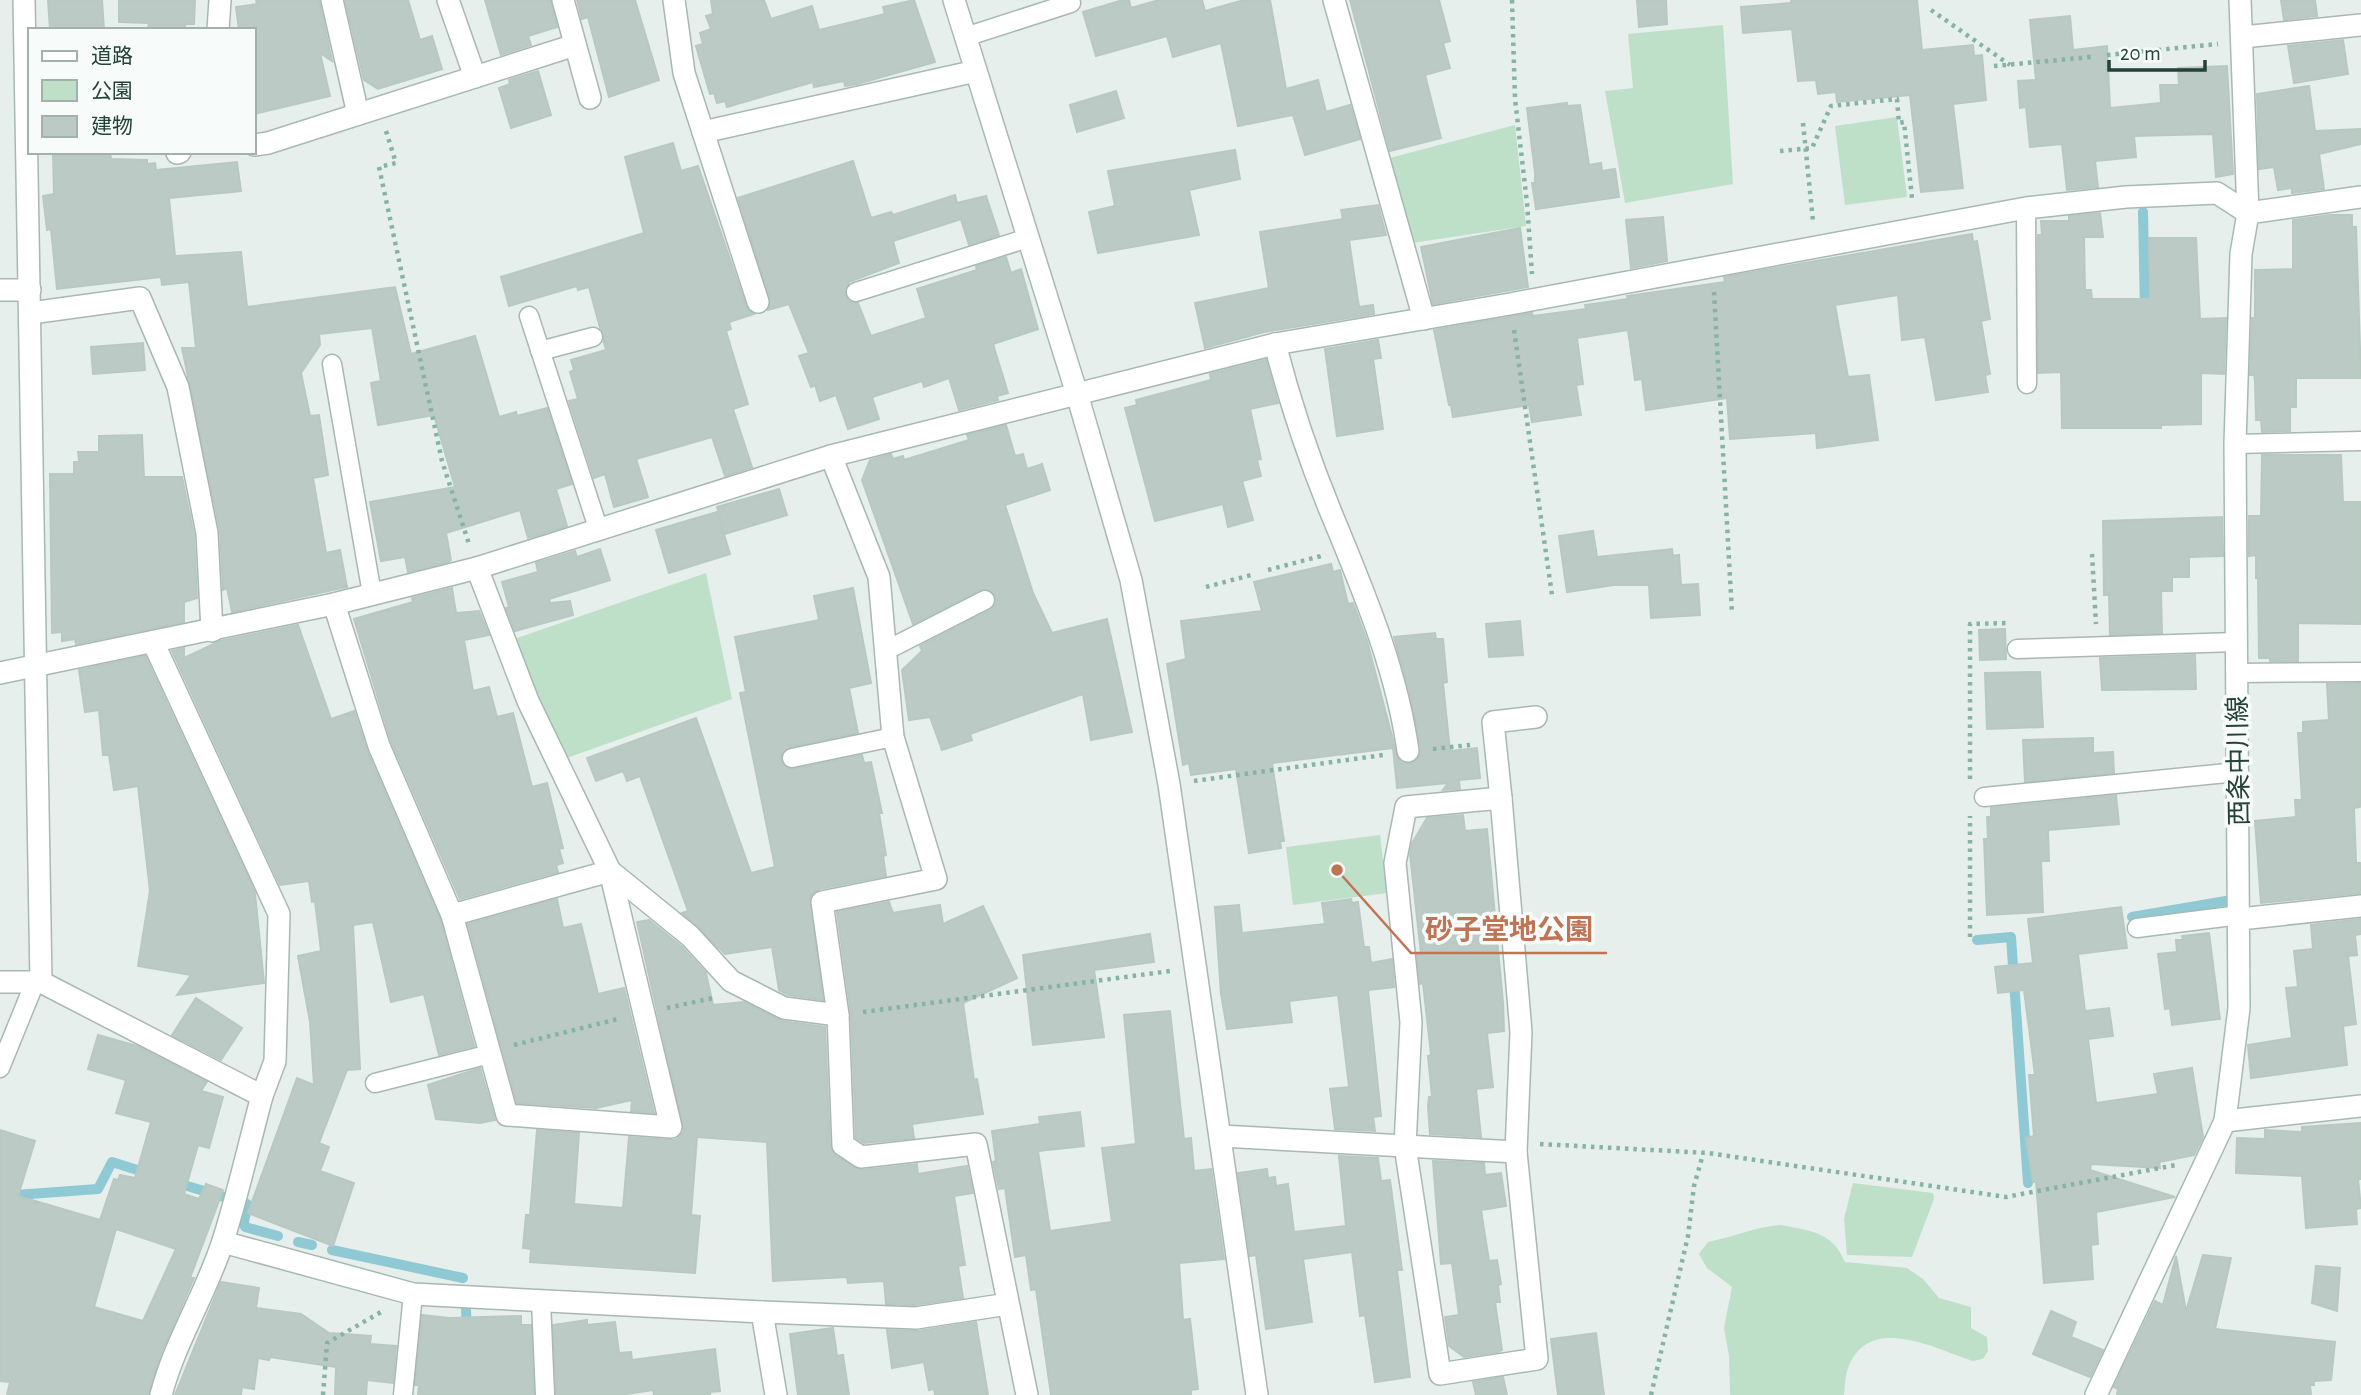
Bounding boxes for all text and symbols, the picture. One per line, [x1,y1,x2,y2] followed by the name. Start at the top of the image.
[28,28,256,154] legend
[2109,28,2205,72] scale bar
[2120,43,2161,64] text: 20 m
[91,45,133,67] text: 道路
[91,81,133,102] text: 公園
[91,115,133,137] text: 建物
[2223,696,2253,826] street label: 西条中川線
[1411,904,1607,953] callout: 砂子堂地公園
[1425,914,1593,945] text: 砂子堂地公園

